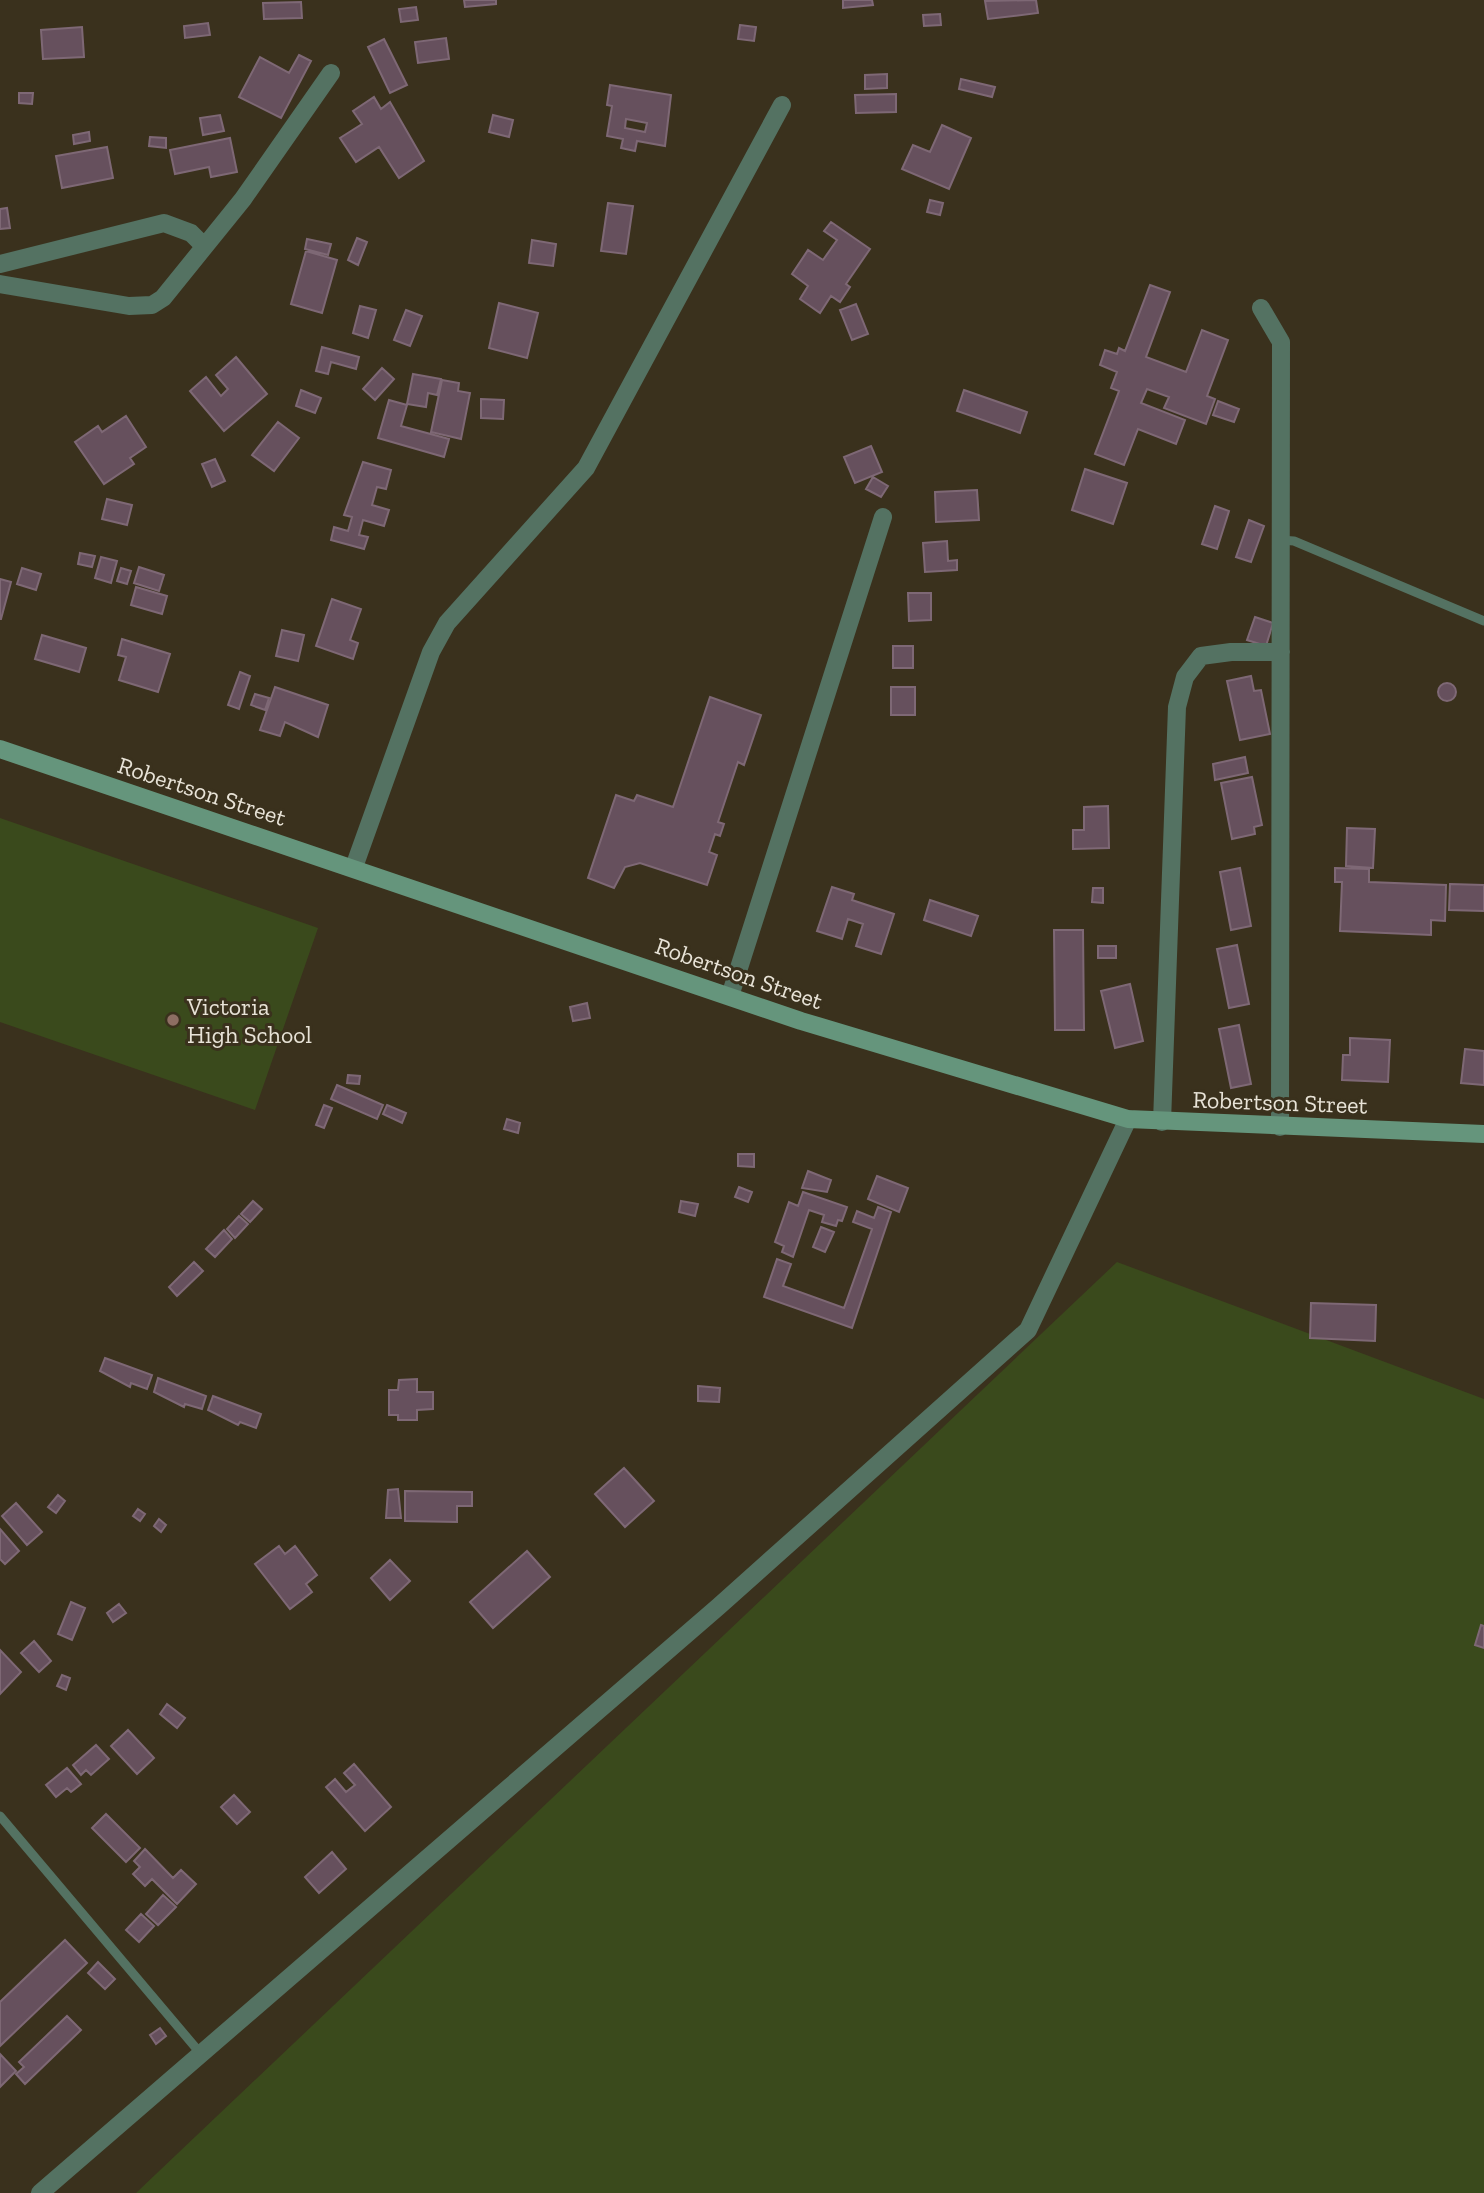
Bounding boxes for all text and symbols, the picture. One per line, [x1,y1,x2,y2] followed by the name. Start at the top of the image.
[114,750,290,832] street label: Robertson Street
[651,931,827,1015] street label: Robertson Street
[186,992,312,1049] place label: Victoria High School
[165,1012,181,1028] marker: Victoria High School
[1192,1084,1368,1120] street label: Robertson Street

